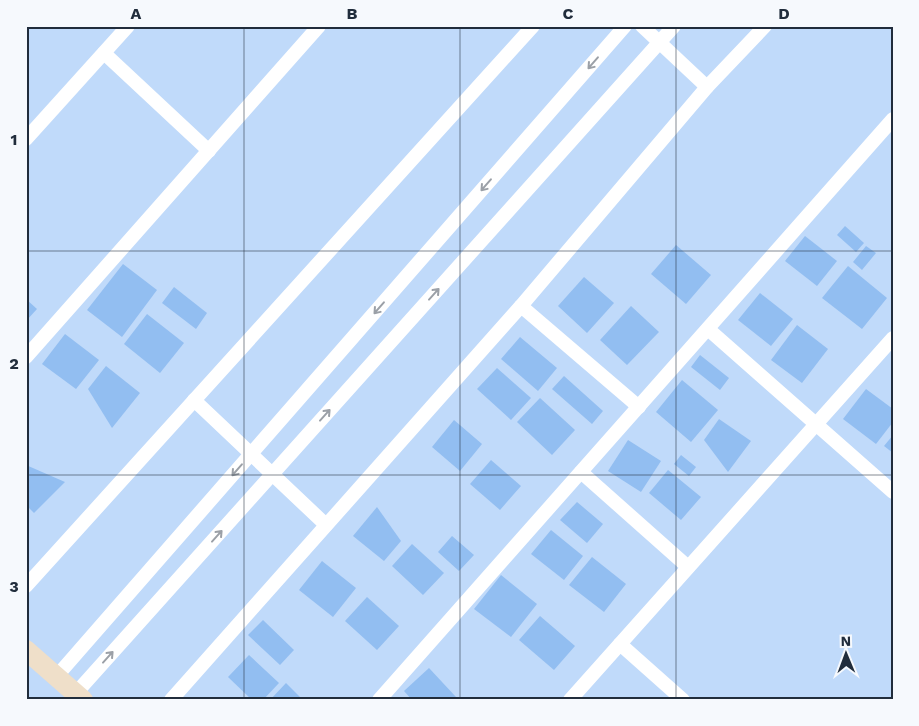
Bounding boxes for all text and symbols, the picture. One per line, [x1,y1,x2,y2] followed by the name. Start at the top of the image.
[131,4,142,23] text: A
[347,4,358,23] text: B
[563,4,574,23] text: C
[778,4,790,23] text: D
[587,56,598,69] one-way arrow
[11,130,17,149] text: 1
[480,179,491,192] one-way arrow
[428,288,440,301] one-way arrow
[373,301,385,314] one-way arrow
[9,354,19,373] text: 2
[320,409,331,422] one-way arrow
[232,463,243,476] one-way arrow
[211,530,223,543] one-way arrow
[9,577,19,596] text: 3
[822,628,872,678] north arrow
[840,633,851,649] text: N
[103,651,114,664] one-way arrow

